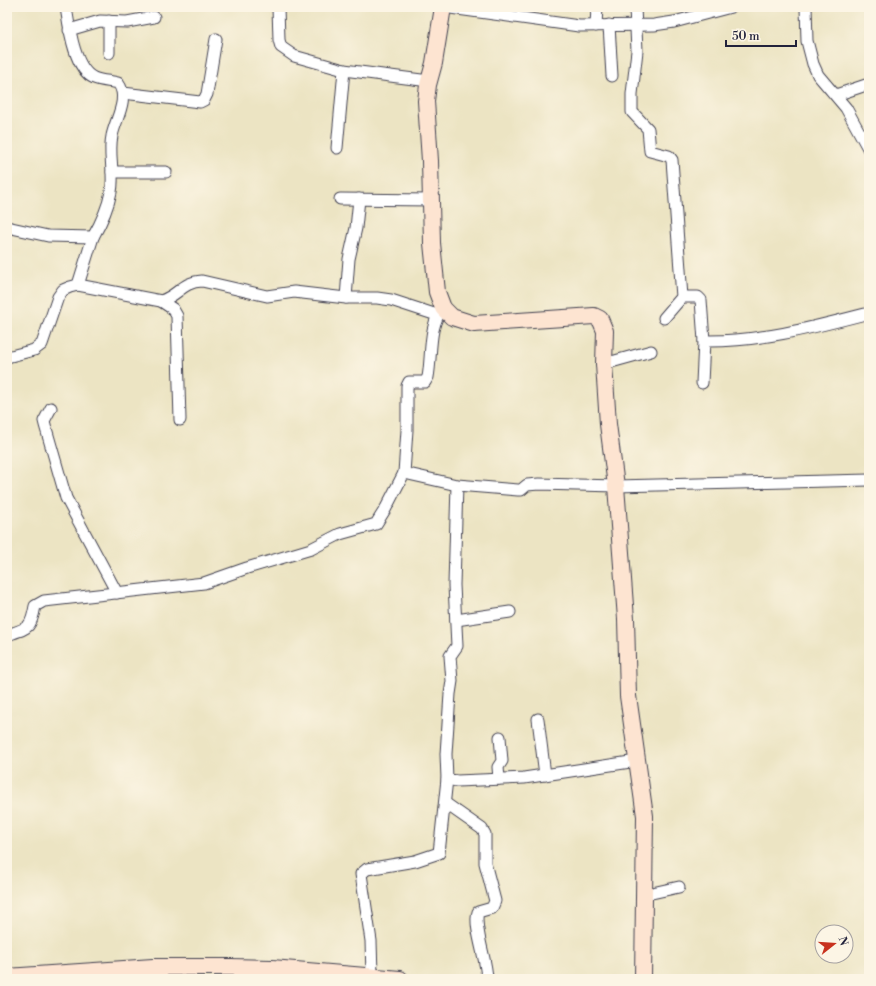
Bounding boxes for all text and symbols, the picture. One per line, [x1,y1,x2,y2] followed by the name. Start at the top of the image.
[726,22,796,48] scale bar
[732,29,760,44] text: 50 m
[814,924,854,964] north arrow
[835,935,851,948] text: N

